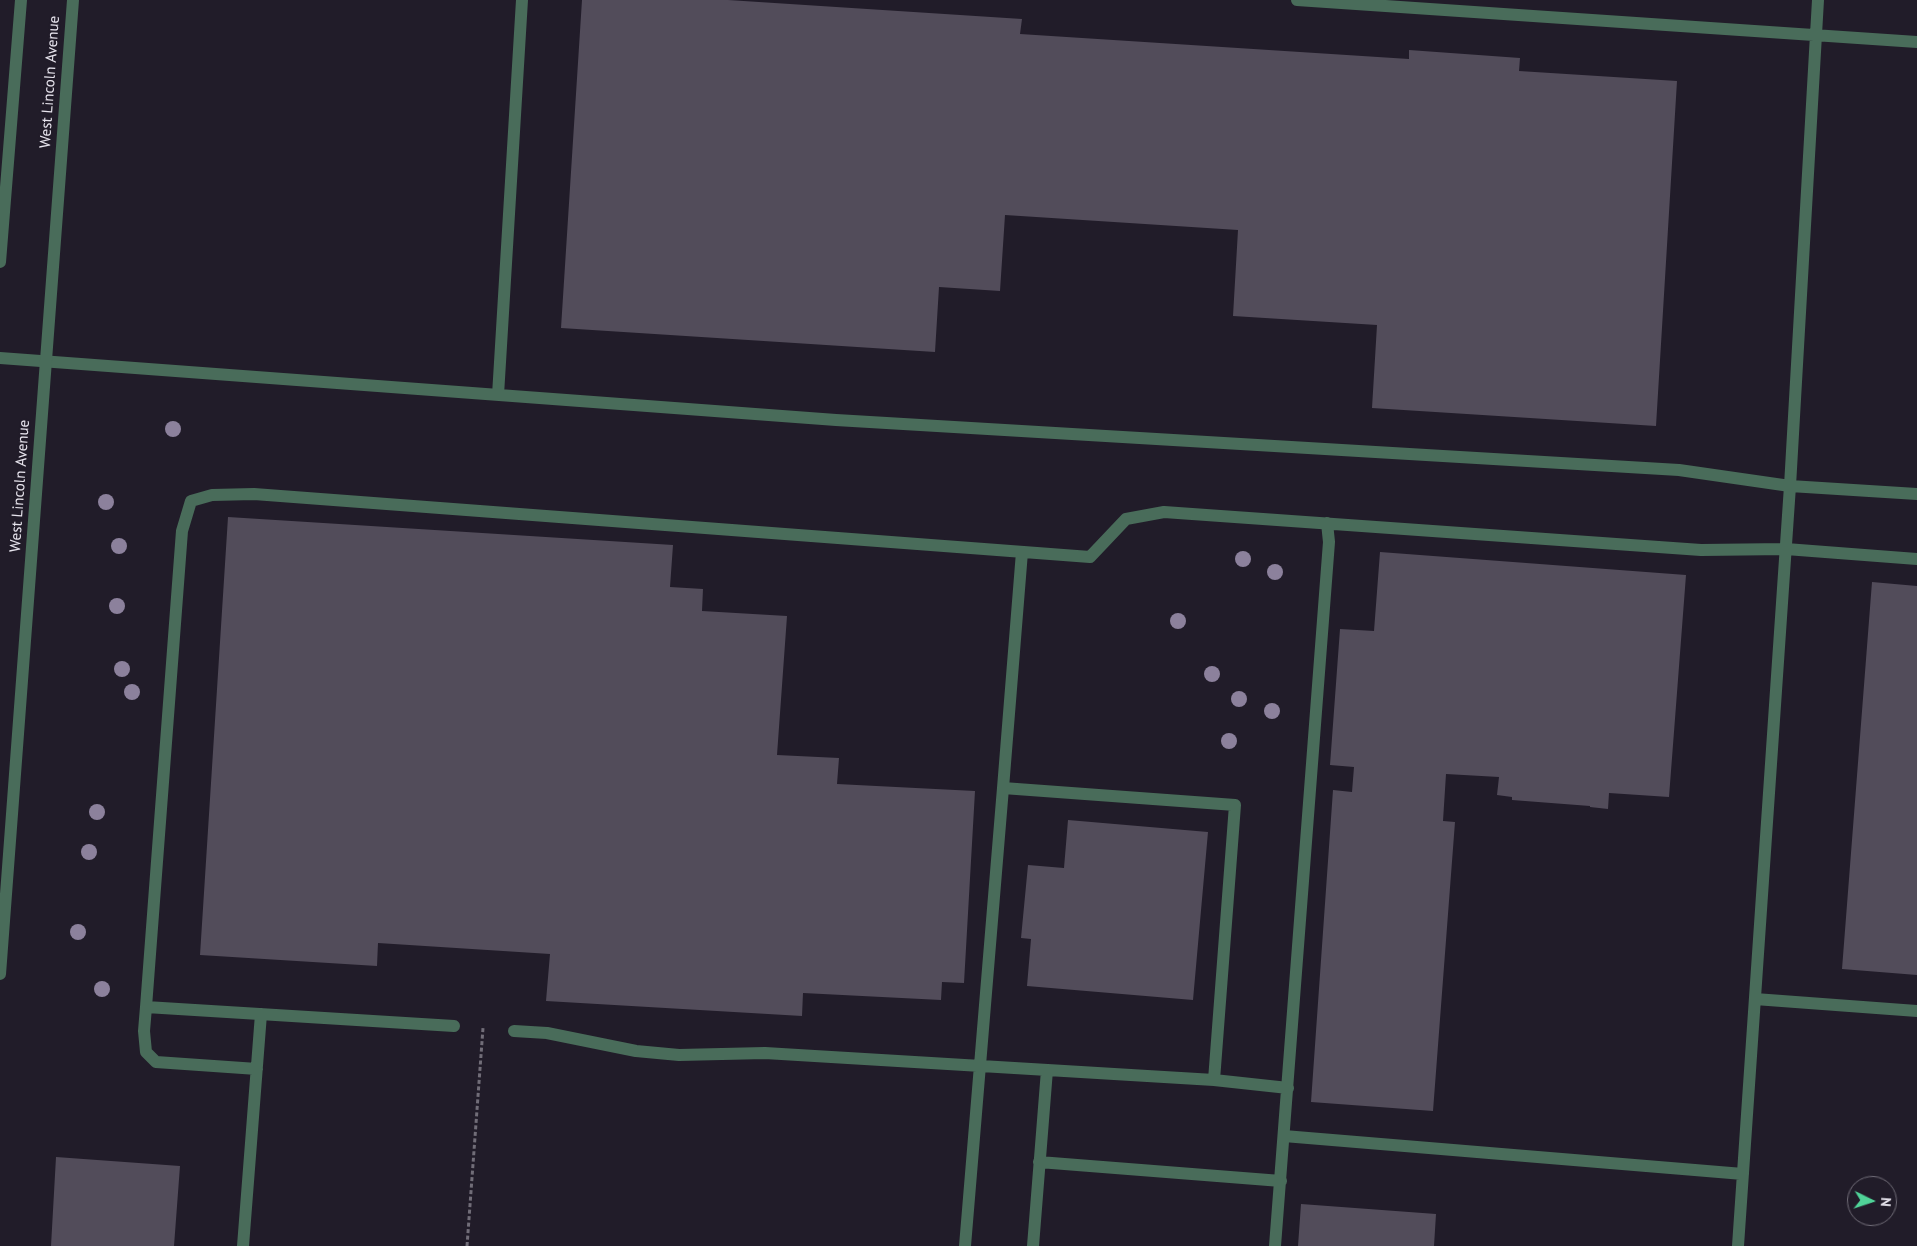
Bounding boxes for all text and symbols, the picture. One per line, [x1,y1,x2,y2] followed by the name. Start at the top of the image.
[36,15,64,149] street label: West Lincoln Avenue
[6,419,34,553] street label: West Lincoln Avenue
[1847,1176,1897,1226] north arrow
[1877,1197,1895,1207] text: N

